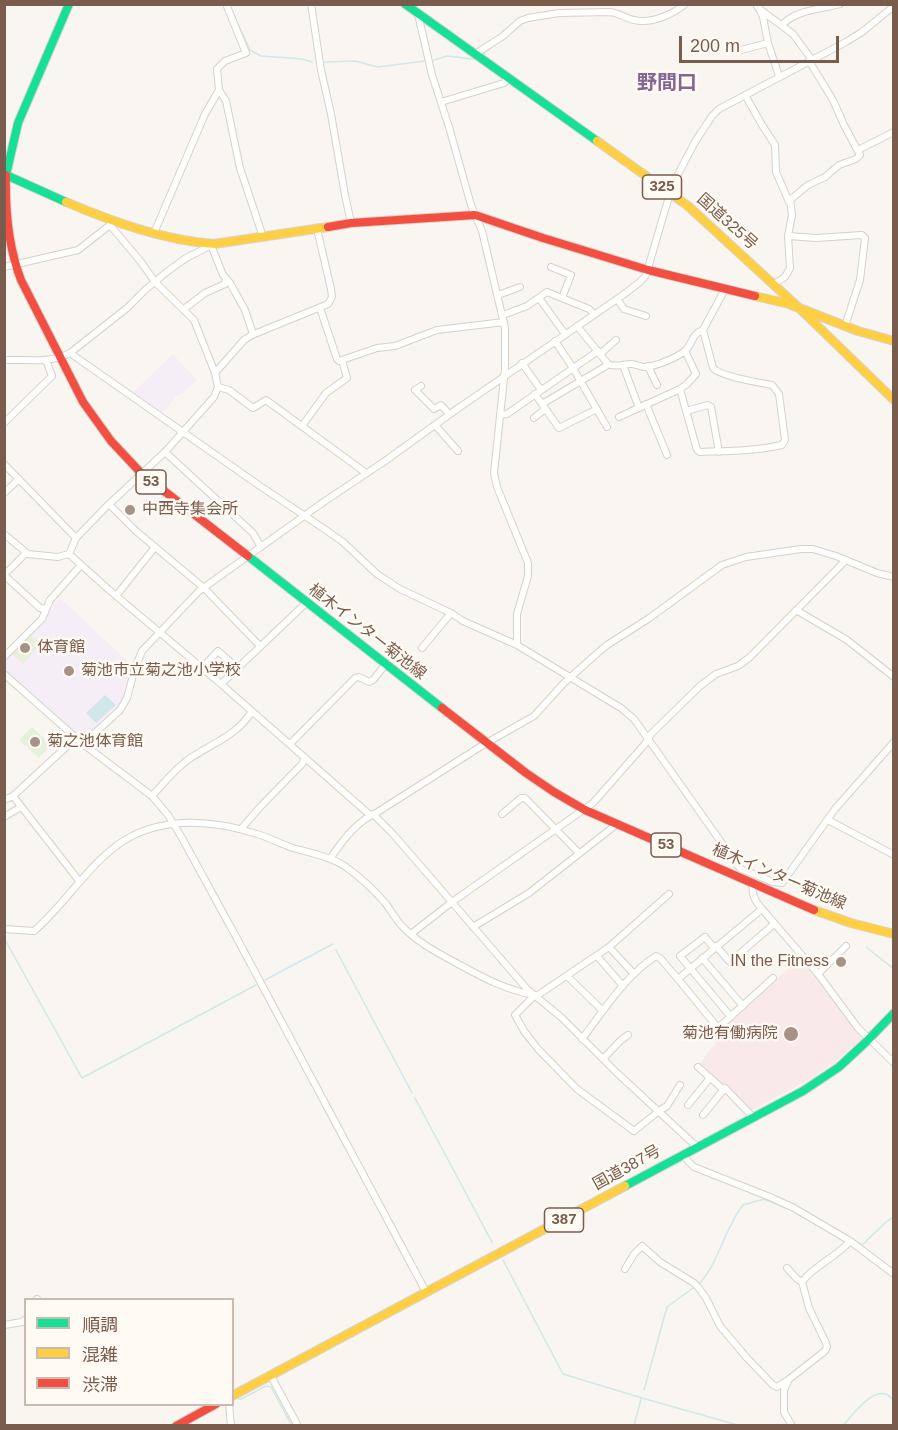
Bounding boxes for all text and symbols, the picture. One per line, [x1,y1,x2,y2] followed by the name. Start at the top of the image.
[682,24,842,62] scale bar
[690,36,740,56] text: 200 m
[637,71,697,95] district label: 野間口
[642,175,682,199] road number: 325
[693,190,761,254] street label: 国道325号
[136,470,166,494] road number: 53
[142,500,238,520] place label: 中西寺集会所
[123,503,137,517] marker: 中西寺集会所
[304,580,430,684] street label: 植木インター菊池線
[37,638,85,658] place label: 体育館
[18,641,32,655] marker: 体育館
[81,661,241,681] place label: 菊池市立菊之池小学校
[62,664,76,678] marker: 菊池市立菊之池小学校
[47,732,143,752] place label: 菊之池体育館
[28,735,42,749] marker: 菊之池体育館
[651,833,681,857] road number: 53
[709,840,849,914] street label: 植木インター菊池線
[730,952,829,972] place label: IN the Fitness
[834,955,848,969] marker: IN the Fitness
[682,1024,778,1044] place label: 菊池有働病院
[782,1025,800,1043] marker: 菊池有働病院
[590,1141,664,1195] street label: 国道387号
[544,1208,584,1232] road number: 387
[24,1298,234,1406] legend
[82,1315,118,1335] text: 順調
[82,1345,118,1365] text: 混雑
[82,1375,118,1395] text: 渋滞

